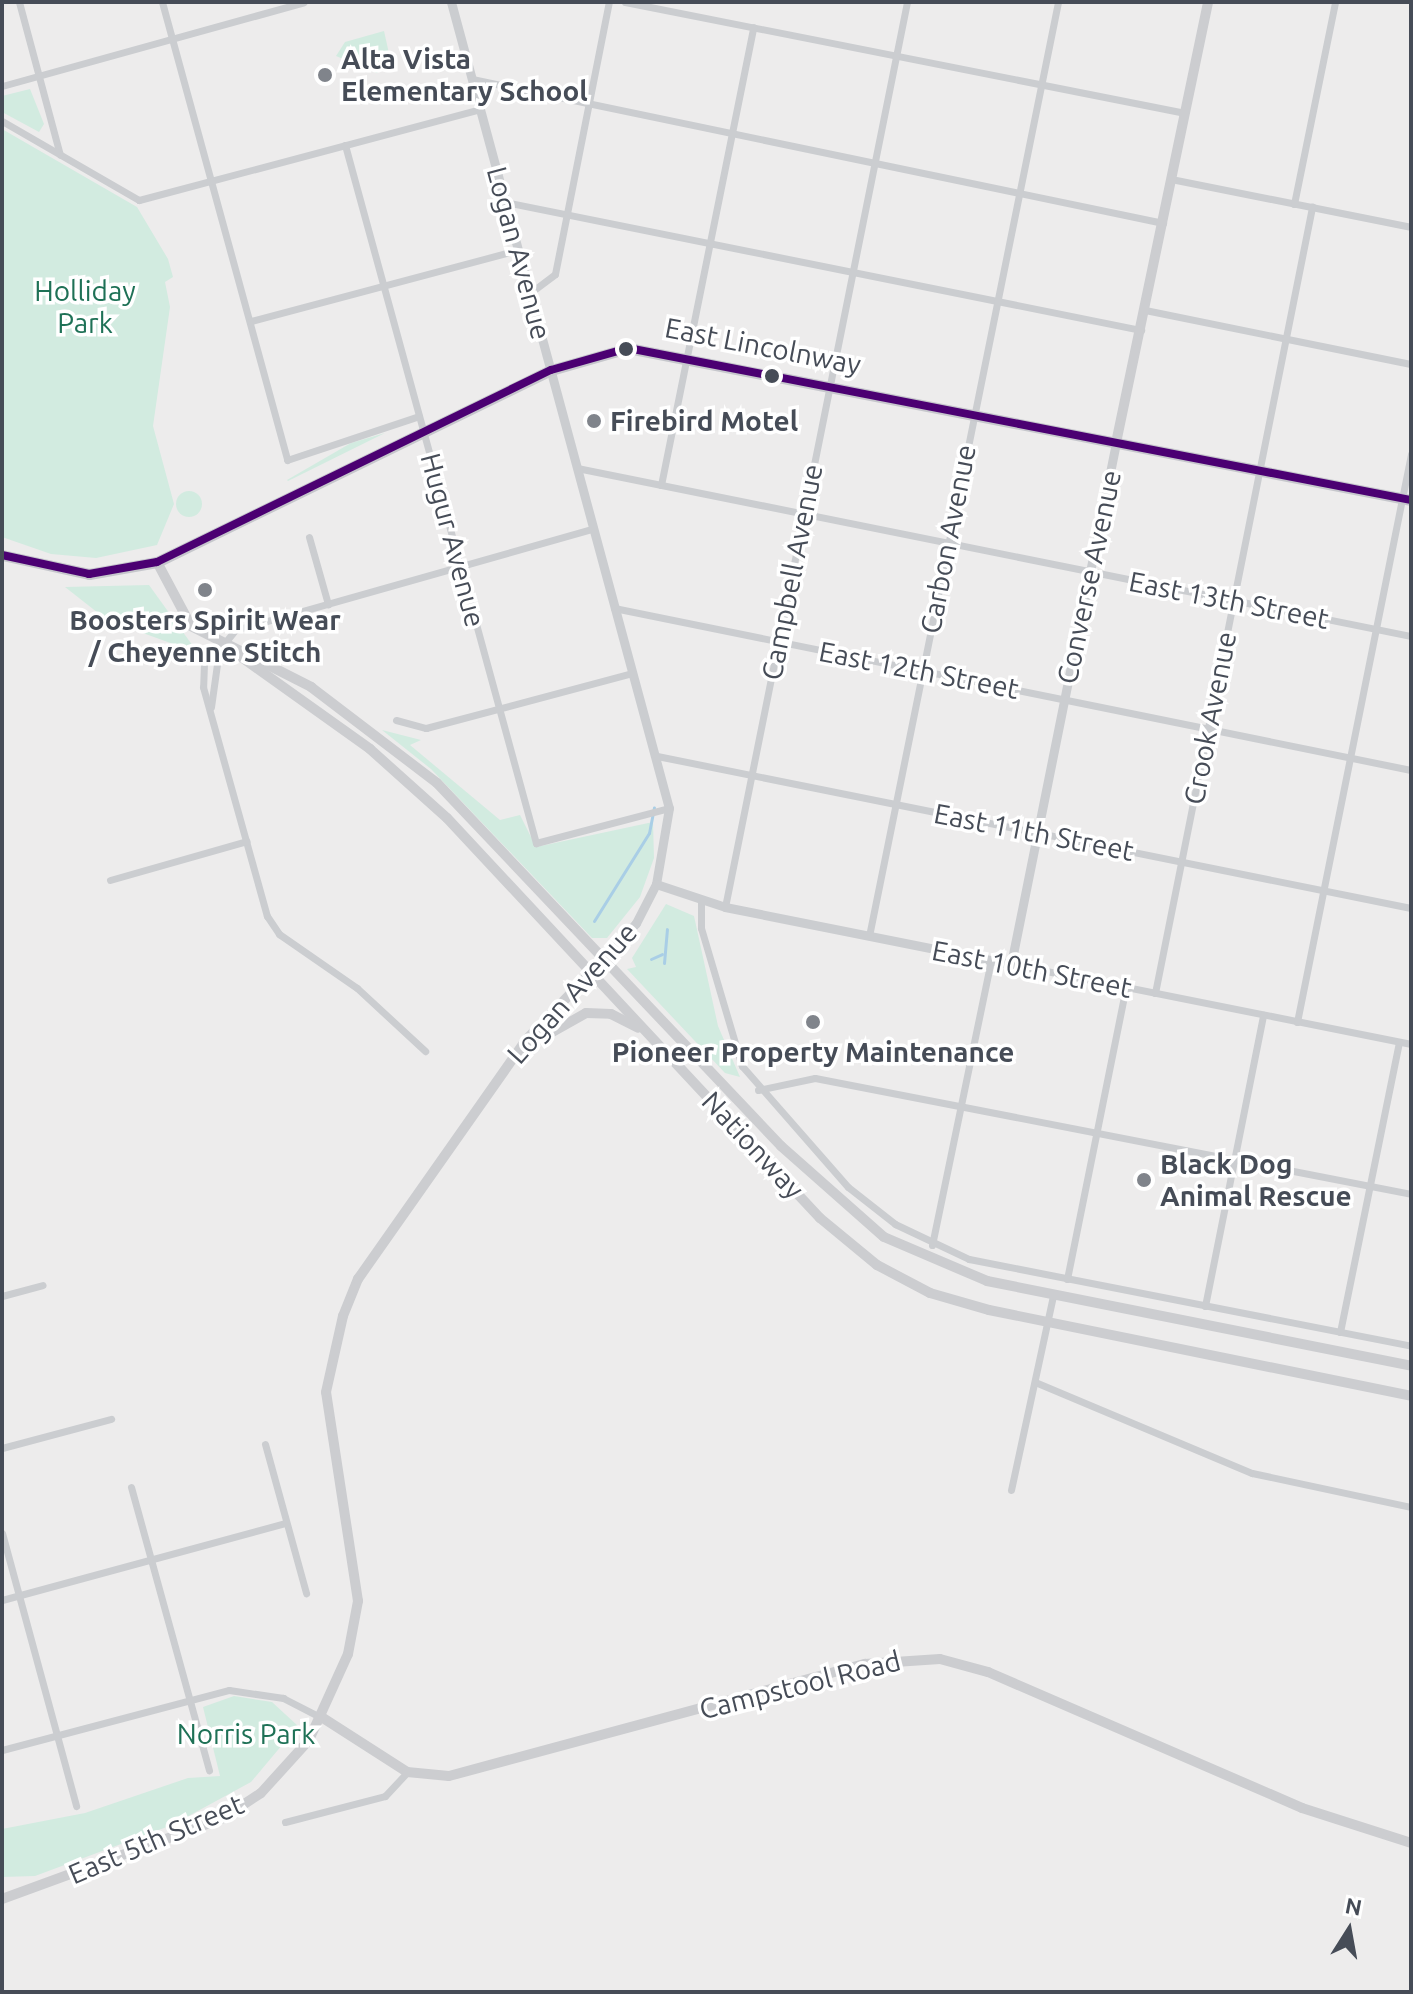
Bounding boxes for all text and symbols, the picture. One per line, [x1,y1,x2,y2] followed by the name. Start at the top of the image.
[341,42,588,108] place label: Alta Vista Elementary School
[316,66,334,84] marker: Alta Vista Elementary School
[480,163,558,343] street label: Logan Avenue
[34,274,136,340] park label: Holliday Park
[662,311,864,381] street label: East Lincolnway
[618,341,634,357] unlabelled marker
[764,368,780,384] unlabelled marker
[610,404,798,438] place label: Firebird Motel
[585,412,603,430] marker: Firebird Motel
[913,442,983,636] street label: Carbon Avenue
[414,449,492,631] street label: Hugur Avenue
[755,461,829,683] street label: Campbell Avenue
[1050,467,1128,687] street label: Converse Avenue
[1126,564,1332,636] street label: East 13th Street
[196,581,214,599] marker: Boosters Spirit Wear / Cheyenne Stitch
[69,603,341,669] place label: Boosters Spirit Wear / Cheyenne Stitch
[1177,629,1243,807] street label: Crook Avenue
[816,634,1022,706] street label: East 12th Street
[931,796,1137,868] street label: East 11th Street
[500,916,644,1070] street label: Logan Avenue
[929,933,1135,1005] street label: East 10th Street
[804,1013,822,1031] marker: Pioneer Property Maintenance
[612,1035,1014,1069] place label: Pioneer Property Maintenance
[695,1085,811,1205] street label: Nationway
[1160,1147,1352,1213] place label: Black Dog Animal Rescue
[1135,1171,1153,1189] marker: Black Dog Animal Rescue
[696,1644,904,1726] street label: Campstool Road
[177,1717,315,1751] park label: Norris Park
[63,1787,249,1891] street label: East 5th Street
[1309,1890,1389,1970] north arrow
[1343,1892,1364,1920] text: N

